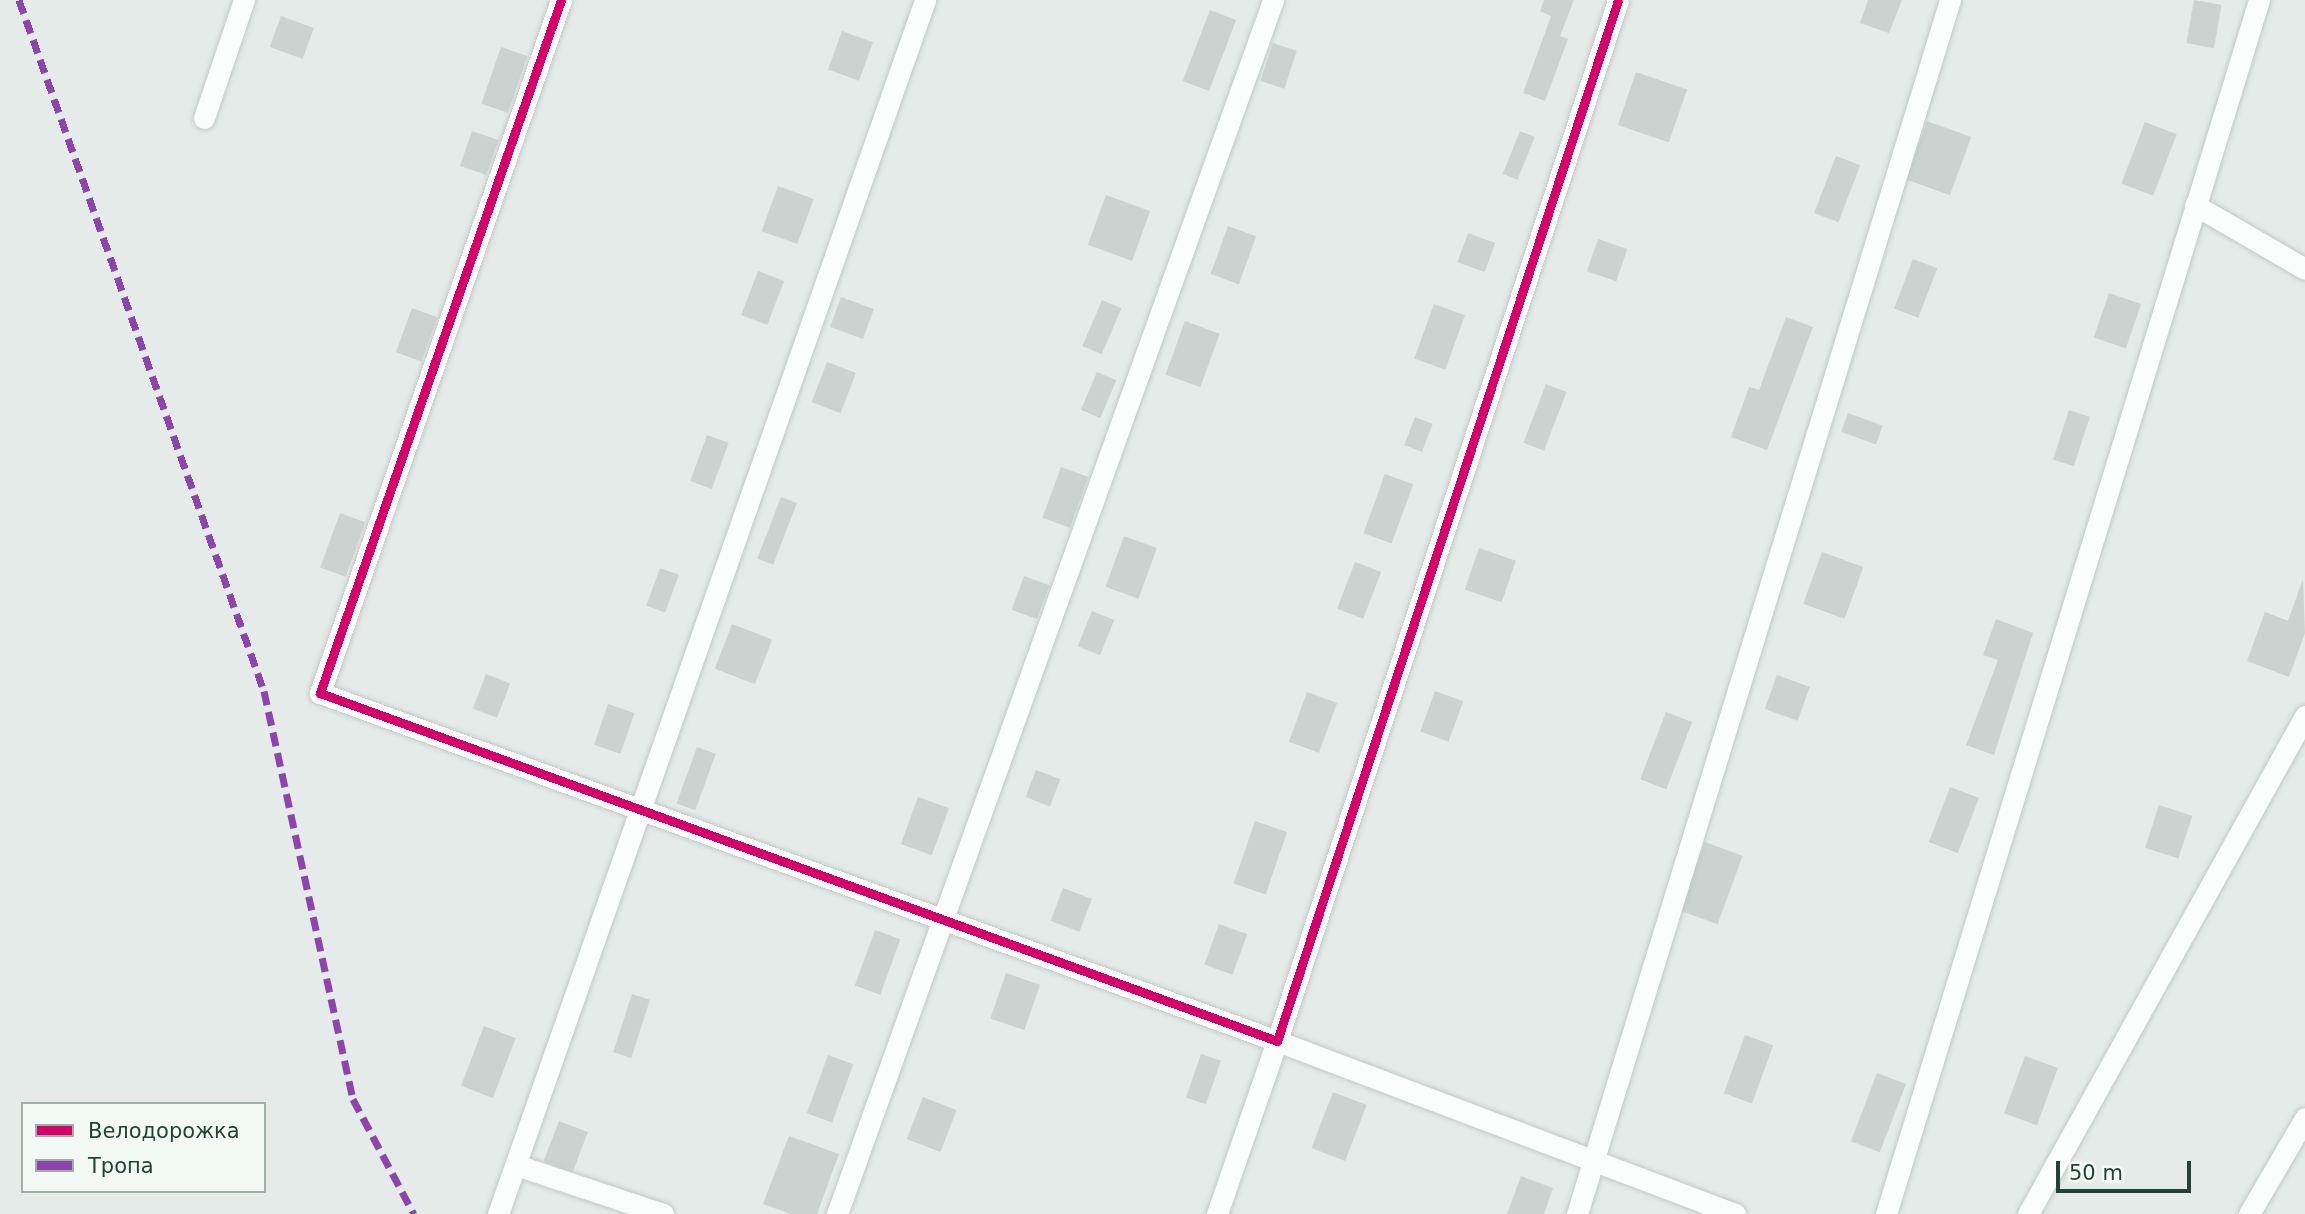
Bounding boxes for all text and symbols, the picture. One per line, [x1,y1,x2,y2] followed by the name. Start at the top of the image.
[21,1102,266,1193] legend
[88,1119,240,1143] text: Велодорожка
[2060,1148,2195,1192] scale bar
[88,1154,154,1178] text: Тропа
[2069,1161,2123,1185] text: 50 m

